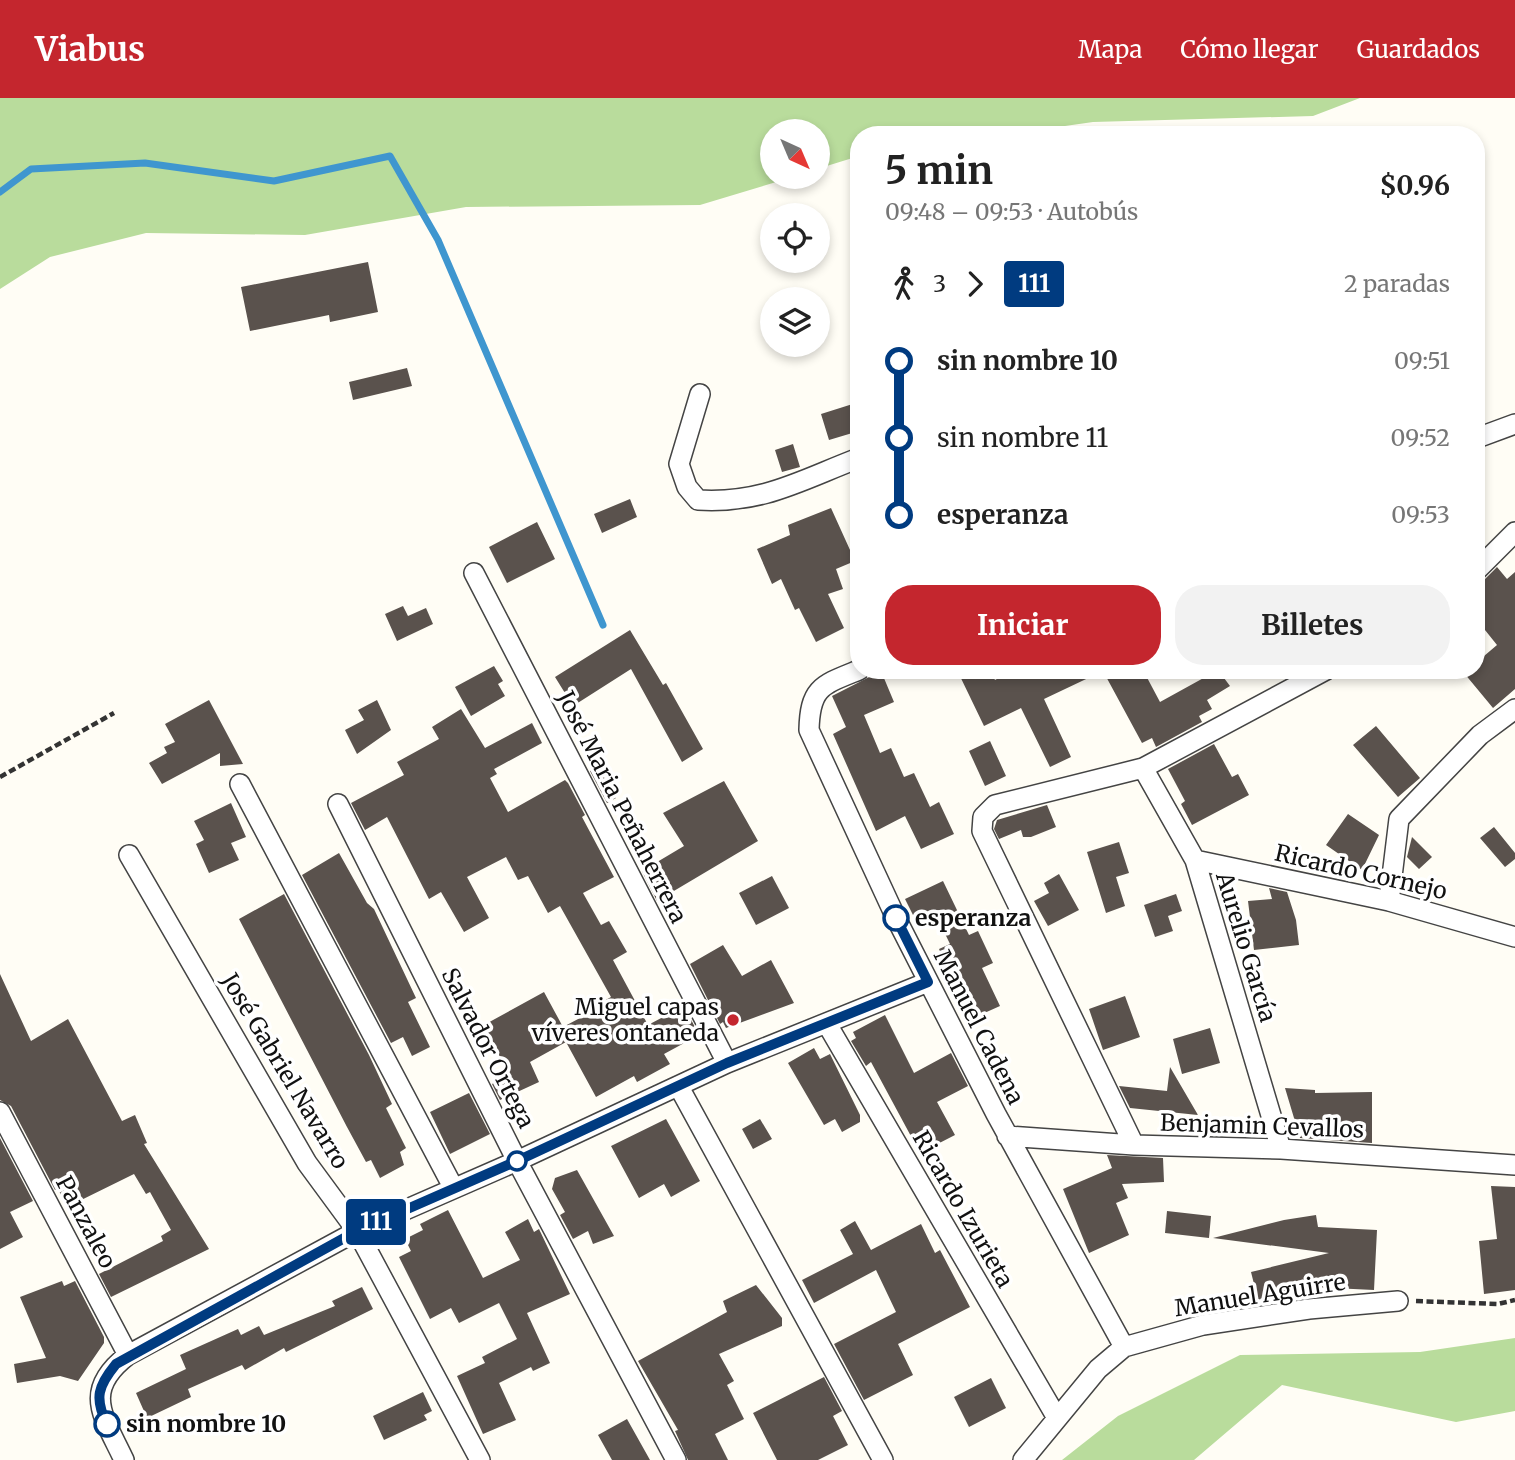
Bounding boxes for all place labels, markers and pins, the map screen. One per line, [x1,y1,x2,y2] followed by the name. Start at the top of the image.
[915,903,1032,932] place label: esperanza
[883,905,909,931] marker: esperanza
[530,992,719,1047] place label: Miguel capas víveres ontaneda
[725,1012,741,1028] marker: Miguel capas víveres ontaneda
[507,1151,527,1171] unlabelled marker
[126,1409,286,1438] place label: sin nombre 10
[94,1411,120,1437] marker: sin nombre 10

